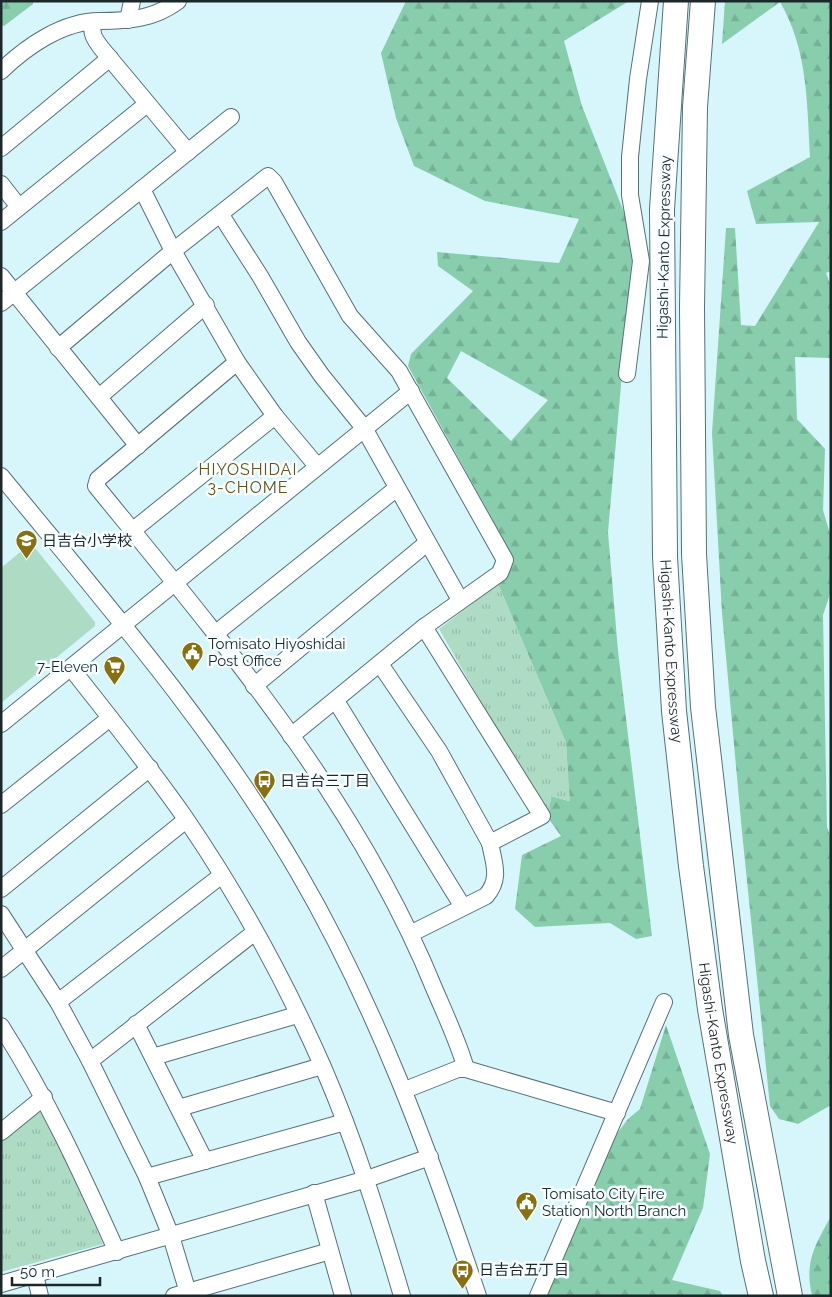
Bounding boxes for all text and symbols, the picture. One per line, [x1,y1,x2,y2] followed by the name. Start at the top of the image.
[653,155,675,339] street label: Higashi-Kanto Expressway
[199,460,297,497] district label: HIYOSHIDAI 3-CHOME
[14,529,38,560] school or university icon: 日吉台小学校
[42,532,132,550] place label: 日吉台小学校
[656,559,686,744] street label: Higashi-Kanto Expressway
[208,635,346,670] place label: Tomisato Hiyoshidai Post Office
[180,641,204,672] public building icon: Tomisato Hiyoshidai Post Office
[102,655,126,686] supermarket icon: 7-Eleven
[37,658,98,676] place label: 7-Eleven
[252,769,276,800] bus stop icon: 日吉台三丁目
[280,772,370,790] place label: 日吉台三丁目
[695,961,742,1146] street label: Higashi-Kanto Expressway
[542,1185,686,1220] place label: Tomisato City Fire Station North Branch
[514,1191,538,1222] public building icon: Tomisato City Fire Station North Branch
[12,1254,100,1286] scale bar
[451,1258,475,1289] bus stop icon: 日吉台五丁目
[479,1261,569,1279] place label: 日吉台五丁目
[20,1263,55,1281] text: 50 m

